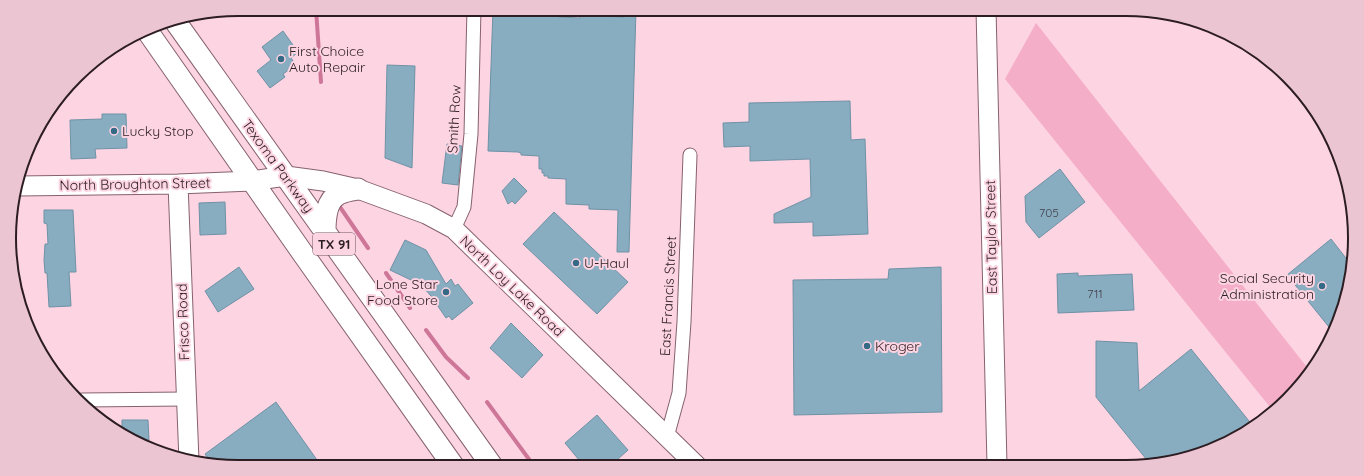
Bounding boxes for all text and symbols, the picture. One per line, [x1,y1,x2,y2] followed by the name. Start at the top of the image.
[289,42,366,76] place label: First Choice Auto Repair
[276,54,286,64] marker: First Choice Auto Repair
[443,84,465,154] street label: Smith Row
[238,116,318,216] street label: Texoma Parkway
[122,122,193,140] place label: Lucky Stop
[109,126,119,136] marker: Lucky Stop
[59,174,211,194] street label: North Broughton Street
[981,180,1001,294] street label: East Taylor Street
[1039,205,1059,220] house number: 705
[456,232,568,340] street label: North Loy Lake Road
[313,233,355,255] road number: TX 91
[656,235,680,356] street label: East Francis Street
[584,254,629,272] place label: U-Haul
[571,258,581,268] marker: U-Haul
[1220,269,1314,303] place label: Social Security Administration
[367,275,439,309] place label: Lone Star Food Store
[1317,281,1327,291] marker: Social Security Administration
[173,283,193,361] street label: Frisco Road
[1087,286,1103,301] house number: 711
[441,287,451,297] marker: Lone Star Food Store
[875,337,920,355] place label: Kroger
[862,341,872,351] marker: Kroger

